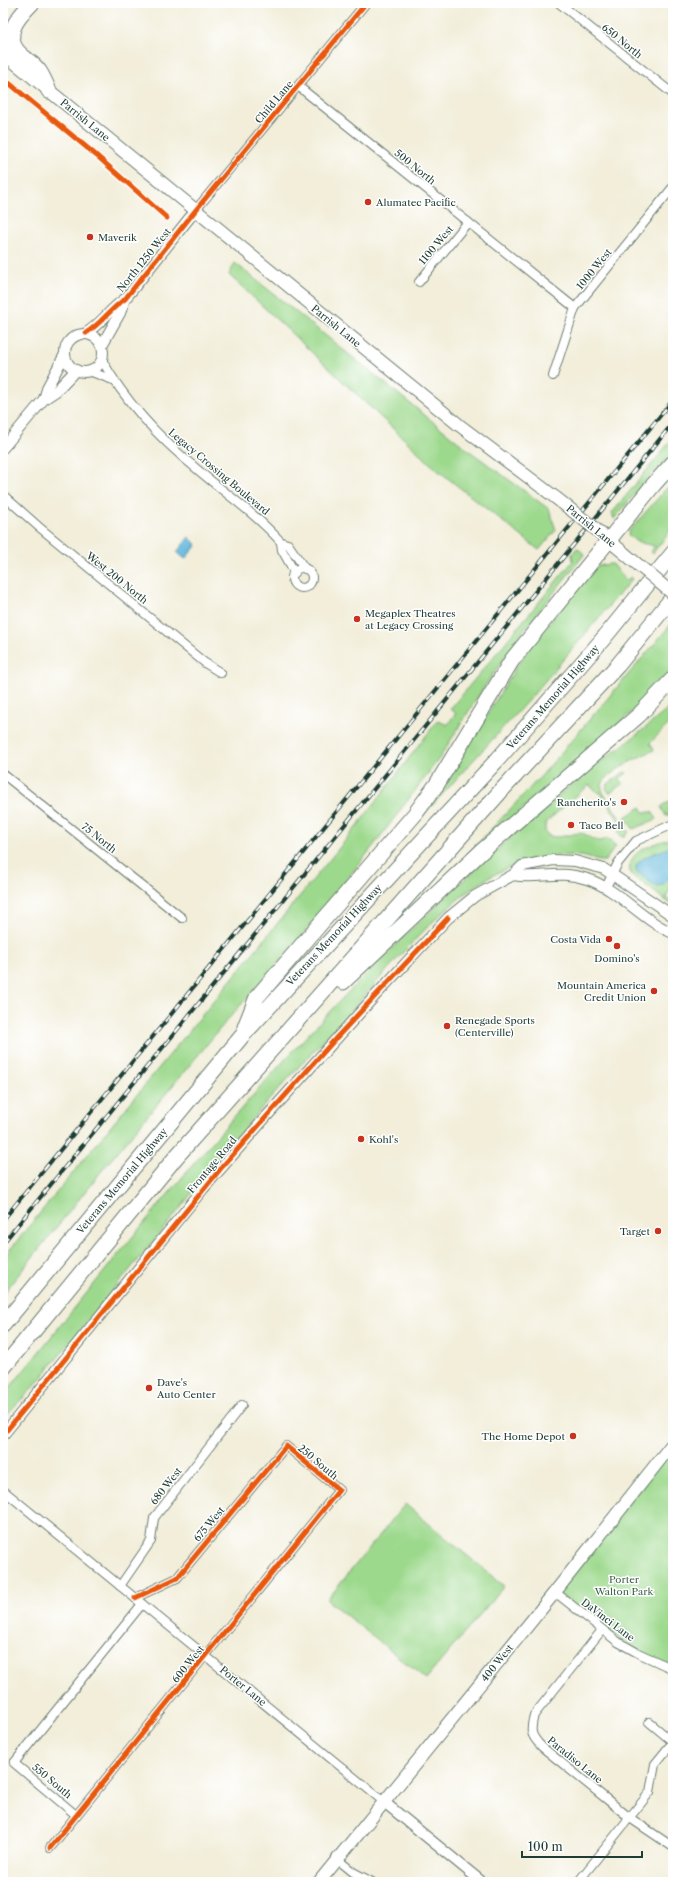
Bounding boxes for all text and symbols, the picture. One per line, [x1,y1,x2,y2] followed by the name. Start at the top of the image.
[599,21,645,62] street label: 650 North
[252,77,296,126] street label: Child Lane
[58,96,113,144] street label: Parrish Lane
[392,147,439,188] street label: 500 North
[375,196,456,209] place label: Alumatec Pacific
[363,197,373,207] marker: Alumatec Pacific
[416,223,456,267] street label: 1100 West
[114,225,174,295] street label: North 1250 West
[98,231,138,244] place label: Maverik
[85,232,95,242] marker: Maverik
[574,245,615,292] street label: 1000 West
[309,302,364,350] street label: Parrish Lane
[166,426,272,518] street label: Legacy Crossing Boulevard
[564,502,619,550] street label: Parrish Lane
[83,549,151,607] street label: West 200 North
[365,607,456,632] place label: Megaplex Theatres at Legacy Crossing
[352,614,362,624] marker: Megaplex Theatres at Legacy Crossing
[503,642,602,753] street label: Veterans Memorial Highway
[557,796,616,809] place label: Rancherito's
[619,797,629,807] marker: Rancherito's
[579,819,623,832] place label: Taco Bell
[79,820,120,856] street label: 75 North
[566,820,576,830] marker: Taco Bell
[283,881,385,989] street label: Veterans Memorial Highway
[550,933,602,946] place label: Costa Vida
[604,934,614,944] marker: Costa Vida
[612,941,622,951] marker: Domino's
[594,952,640,965] place label: Domino's
[557,979,647,1004] place label: Mountain America Credit Union
[649,986,659,996] marker: Mountain America Credit Union
[455,1014,535,1039] place label: Renegade Sports (Centerville)
[442,1021,452,1031] marker: Renegade Sports (Centerville)
[73,1125,170,1237] street label: Veterans Memorial Highway
[369,1133,398,1146] place label: Kohl's
[185,1134,239,1196] street label: Frontage Road
[356,1134,366,1144] marker: Kohl's
[620,1225,650,1238] place label: Target
[653,1226,663,1236] marker: Target
[156,1376,216,1401] place label: Dave's Auto Center
[144,1383,154,1393] marker: Dave's Auto Center
[481,1430,565,1443] place label: The Home Depot
[568,1431,578,1441] marker: The Home Depot
[295,1442,341,1483] street label: 250 South
[147,1464,185,1507] street label: 680 West
[191,1503,228,1544] street label: 675 West
[594,1573,655,1598] park label: Porter Walton Park
[579,1596,638,1645] street label: DaVinci Lane
[478,1641,516,1684] street label: 400 West
[169,1642,207,1685] street label: 600 West
[217,1663,269,1709] street label: Porter Lane
[545,1734,605,1786] street label: Paradiso Lane
[29,1761,75,1802] street label: 550 South
[522,1833,642,1859] scale bar
[528,1839,563,1854] text: 100 m

